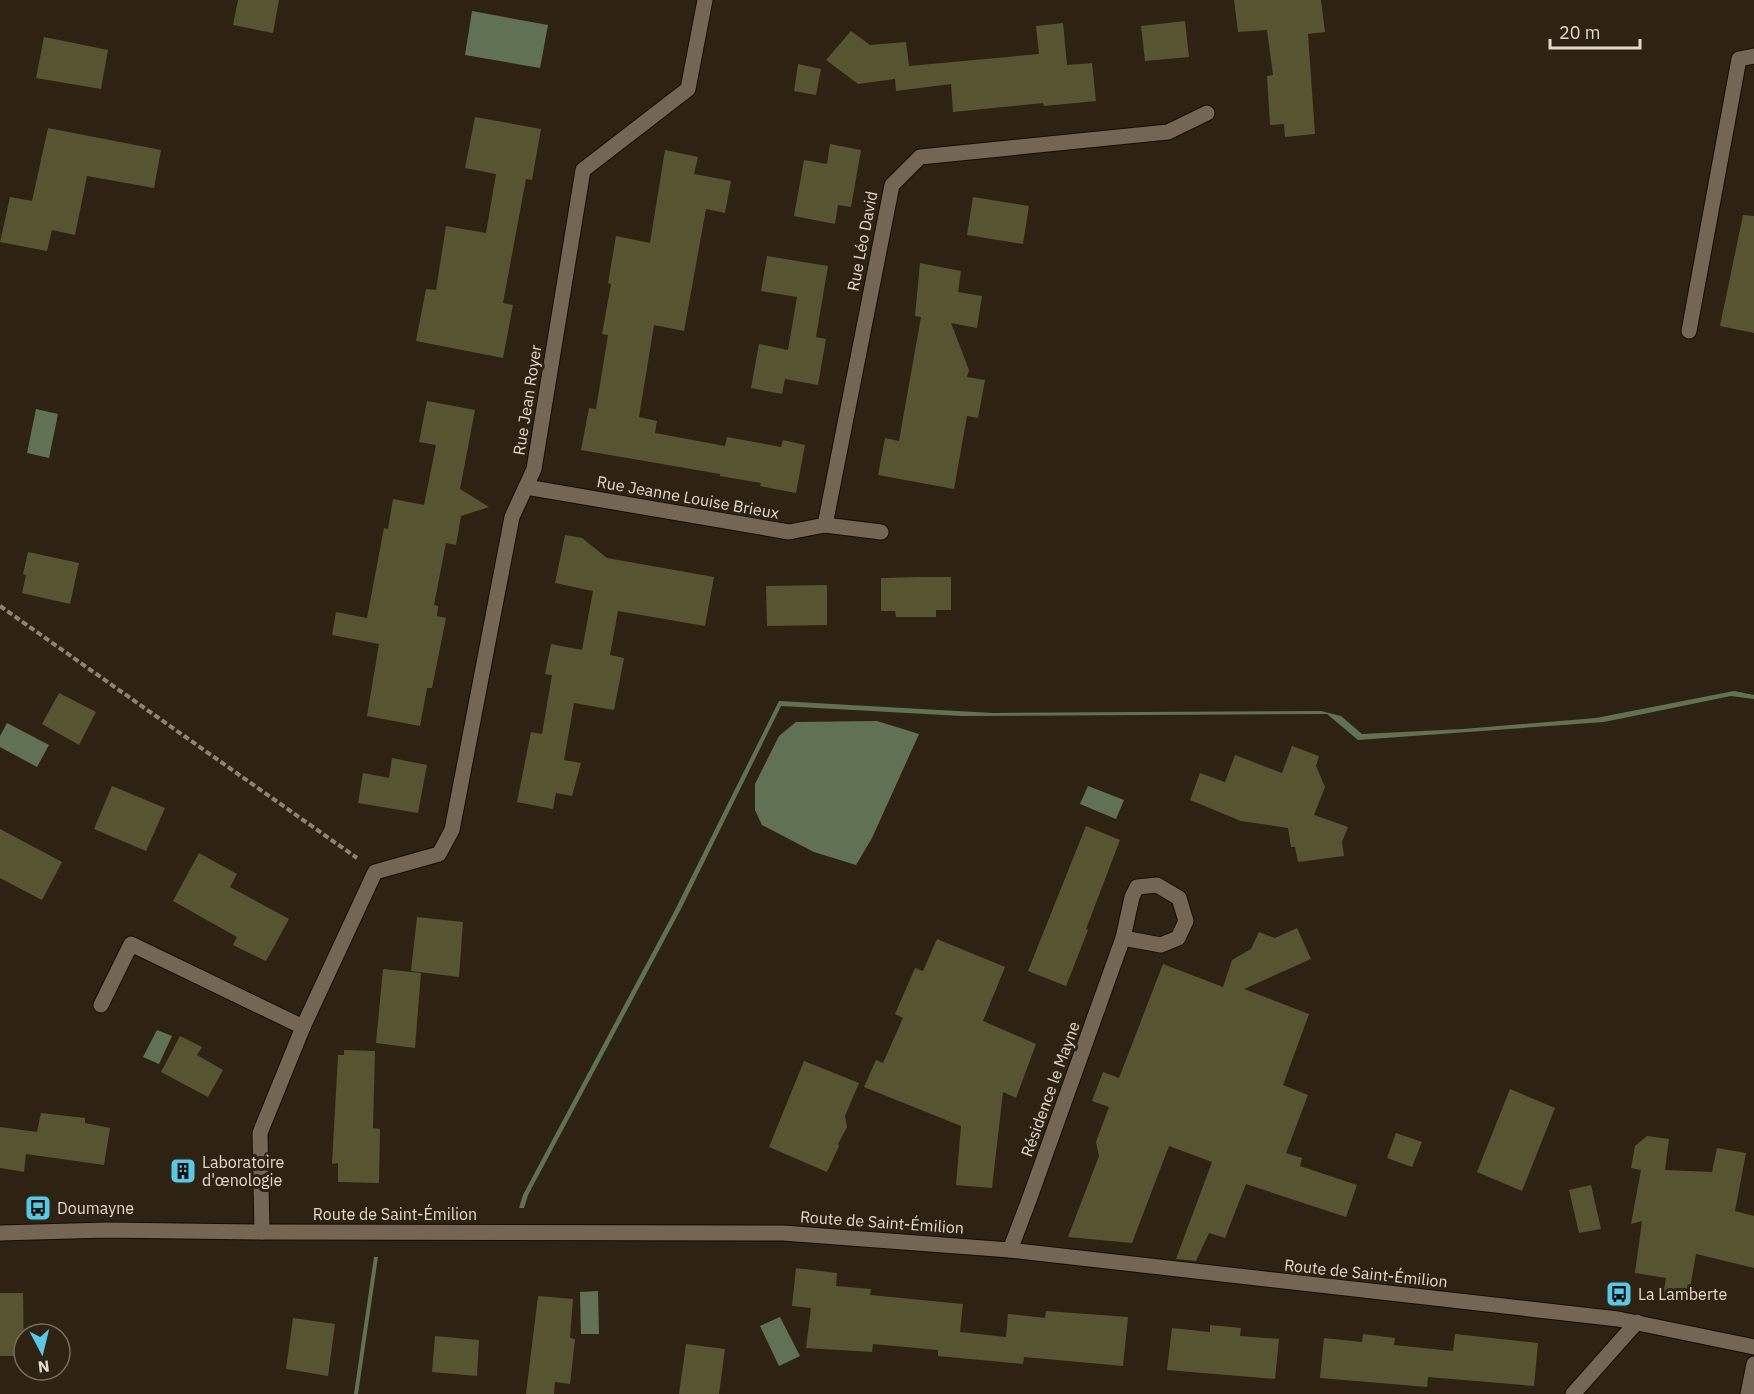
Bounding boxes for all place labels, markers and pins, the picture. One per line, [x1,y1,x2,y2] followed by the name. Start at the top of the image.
[202,1152,284,1190] place label: Laboratoire d'œnologie
[168,1156,198,1186] building icon: Laboratoire d'œnologie
[23,1193,53,1223] bus stop icon: Doumayne
[57,1198,134,1218] place label: Doumayne
[1604,1279,1634,1309] bus stop icon: La Lamberte
[1638,1284,1727,1304] place label: La Lamberte

